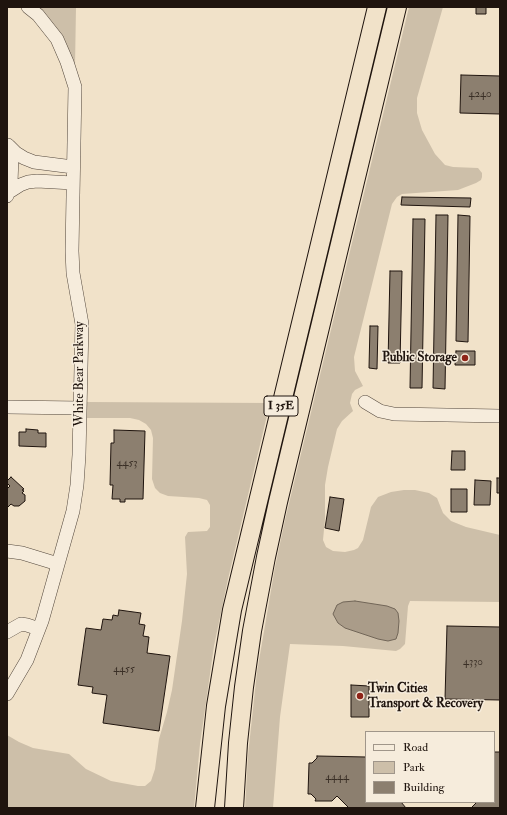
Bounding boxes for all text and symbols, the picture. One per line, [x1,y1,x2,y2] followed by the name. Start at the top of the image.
[468,88,492,102] house number: 4240
[72,321,88,427] street label: White Bear Parkway
[382,350,457,366] place label: Public Storage
[460,353,470,363] marker: Public Storage
[264,396,298,416] road number: I 35E
[117,457,137,471] house number: 4453
[463,656,483,670] house number: 4330
[113,663,135,677] house number: 4455
[368,681,483,712] place label: Twin Cities Transport & Recovery
[355,691,365,701] marker: Twin Cities Transport & Recovery
[365,731,495,803] legend
[403,740,428,755] text: Road
[403,760,425,775] text: Park
[325,771,349,785] house number: 4444
[403,780,444,795] text: Building

